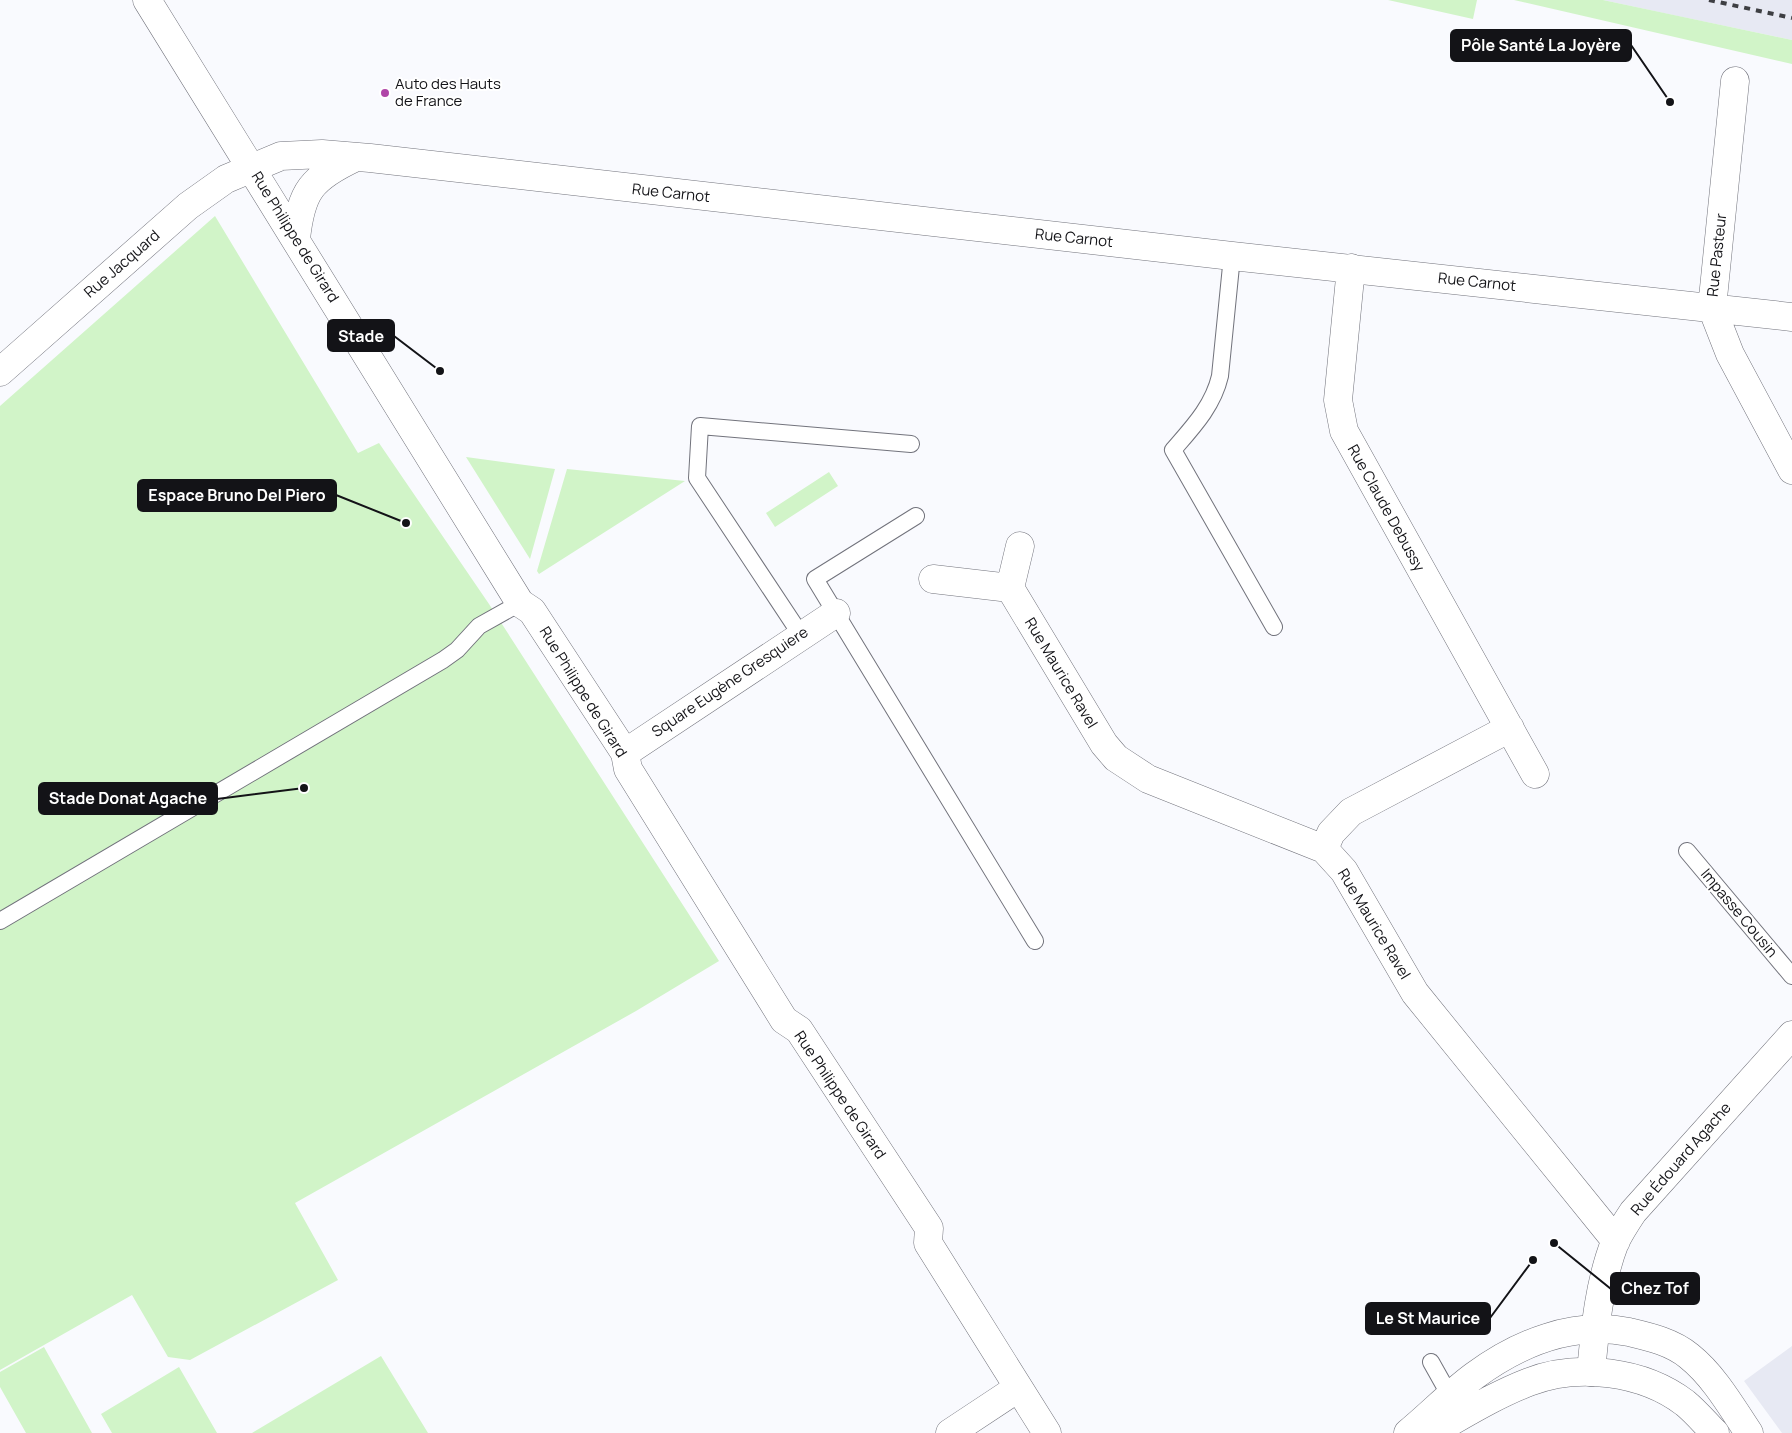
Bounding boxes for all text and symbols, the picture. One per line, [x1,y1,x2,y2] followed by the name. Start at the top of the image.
[1451,30,1631,61] callout: Pôle Santé La Joyère
[1461,34,1621,56] text: Pôle Santé La Joyère
[395,73,501,111] place label: Auto des Hauts de France
[379,87,391,99] marker: Auto des Hauts de France
[247,167,344,306] street label: Rue Philippe de Girard
[631,178,711,207] street label: Rue Carnot
[1702,212,1731,298] street label: Rue Pasteur
[1034,223,1114,252] street label: Rue Carnot
[79,225,164,302] street label: Rue Jacquard
[1437,267,1517,296] street label: Rue Carnot
[328,320,394,351] callout: Stade
[338,325,384,347] text: Stade
[1343,440,1430,575] street label: Rue Claude Debussy
[138,480,336,511] callout: Espace Bruno Del Piero
[148,484,326,506] text: Espace Bruno Del Piero
[1020,613,1103,732] street label: Rue Maurice Ravel
[647,621,812,742] street label: Square Eugène Gresquiere
[535,622,632,761] street label: Rue Philippe de Girard
[39,783,217,814] callout: Stade Donat Agache
[49,787,208,809] text: Stade Donat Agache
[1333,864,1416,983] street label: Rue Maurice Ravel
[1696,864,1783,962] street label: Impasse Cousin
[790,1026,891,1163] street label: Rue Philippe de Girard
[1626,1097,1736,1220] street label: Rue Édouard Agache
[1611,1273,1699,1304] callout: Chez Tof
[1621,1277,1689,1299] text: Chez Tof
[1366,1303,1490,1334] callout: Le St Maurice
[1376,1307,1481,1329] text: Le St Maurice

